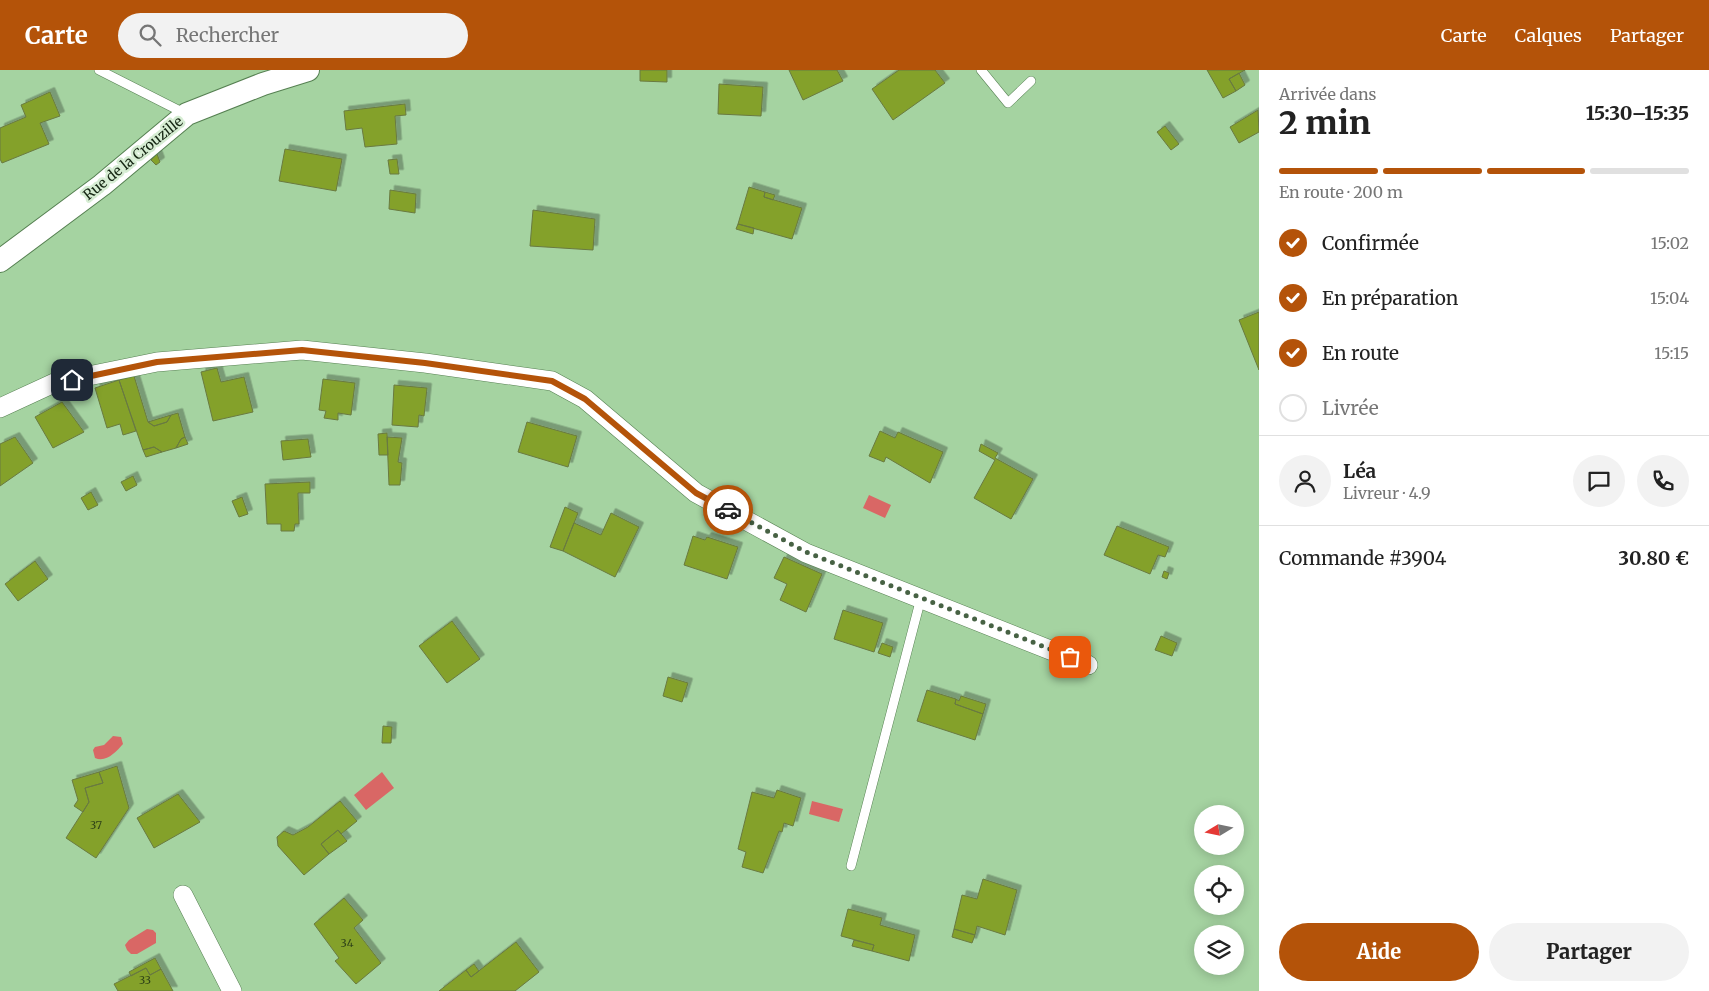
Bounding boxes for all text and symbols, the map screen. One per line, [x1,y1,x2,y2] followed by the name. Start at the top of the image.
[118,13,468,58] search box
[25,20,88,51] text: Carte
[136,21,164,49] icon: search
[176,23,279,47] text: Rechercher
[1441,24,1487,47] text: Carte
[1515,24,1582,47] text: Calques
[1610,24,1684,47] text: Partager
[1279,84,1376,104] text: Arrivée dans
[1586,101,1689,125] text: 15:30–15:35
[1279,103,1371,143] text: 2 min
[79,112,187,204] street label: Rue de la Crouzille
[1279,182,1403,202] text: En route · 200 m
[1279,229,1307,257] icon: check
[1322,231,1419,255] text: Confirmée
[1651,233,1689,253] text: 15:02
[1279,284,1307,312] icon: check
[1322,286,1458,310] text: En préparation
[1650,288,1689,308] text: 15:04
[1279,339,1307,367] icon: check
[1322,341,1399,365] text: En route
[1654,343,1689,363] text: 15:15
[51,359,93,401] pin
[58,366,86,394] icon: home
[1322,396,1379,420] text: Livrée
[1279,455,1331,507] button: person
[1573,455,1625,507] button: chat
[1637,455,1689,507] button: phone
[1343,459,1376,483] text: Léa
[1343,483,1431,503] text: Livreur · 4.9
[703,485,753,535] courier
[714,496,742,524] icon: car
[1279,546,1447,570] text: Commande #3904
[1618,546,1689,570] text: 30.80 €
[1049,636,1091,678] pin
[1056,643,1084,671] icon: bag
[1194,805,1244,855] north arrow
[1194,805,1244,975] map controls
[90,818,102,832] house number: 37
[1194,865,1244,915] button: locate
[1279,923,1479,981] button: Aide
[1489,923,1689,981] button: Partager
[1194,925,1244,975] button: layers
[341,936,354,950] house number: 34
[139,973,151,987] house number: 33

